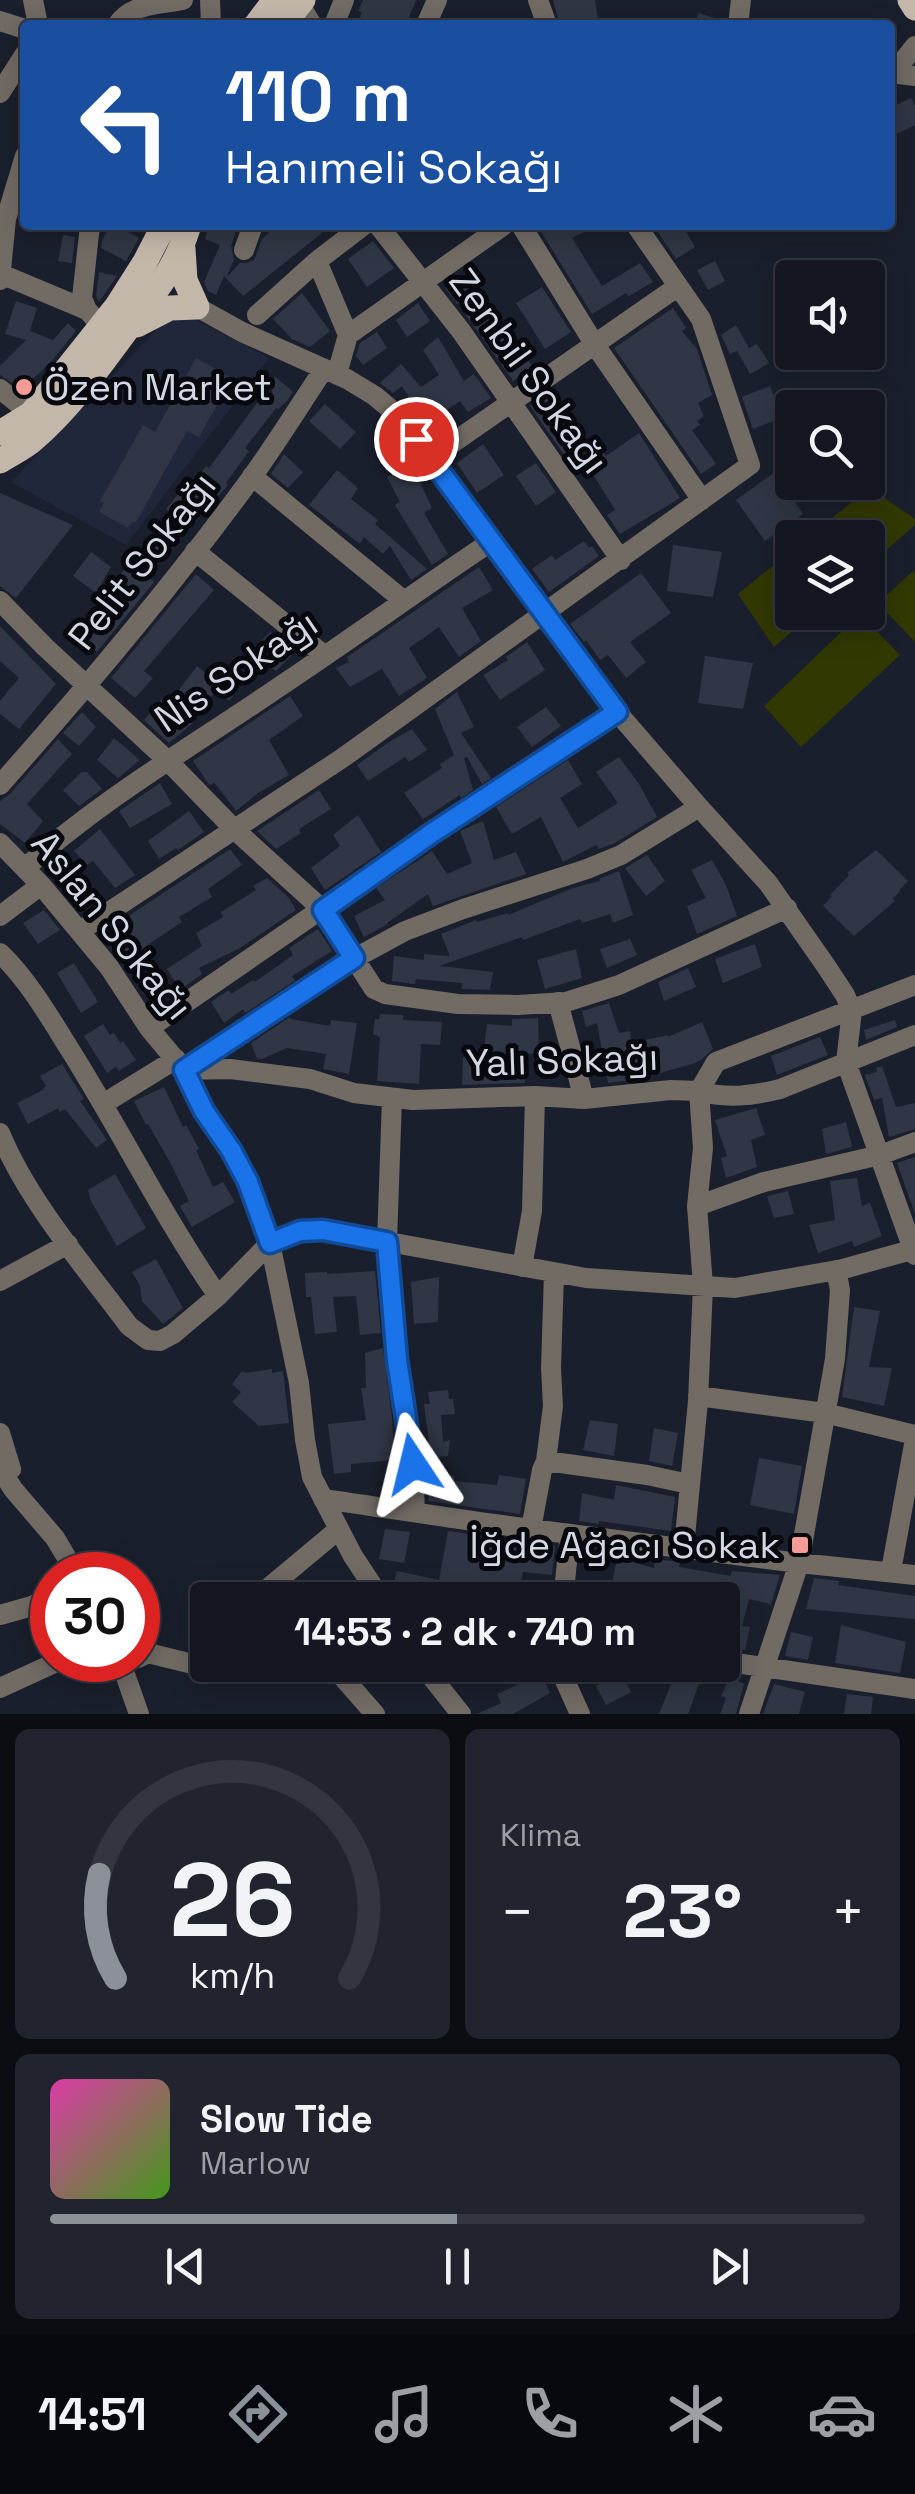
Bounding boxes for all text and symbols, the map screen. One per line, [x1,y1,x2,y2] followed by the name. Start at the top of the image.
[225,52,411,141] text: 110 m
[60,60,190,190] icon: left
[225,139,562,196] text: Hanımeli Sokağı
[439,259,619,483] street label: Zenbil Sokağı
[775,260,885,630] map controls
[775,260,885,370] button: sound
[44,363,272,411] place label: Özen Market
[13,376,35,398] marker: Özen Market
[775,390,885,500] button: search
[374,397,459,482] pin
[389,412,444,467] icon: arrive
[58,463,226,659] street label: Pelit Sokağı
[775,520,885,630] button: layers
[145,599,327,743] street label: Nis Sokağı
[21,821,203,1029] street label: Aslan Sokağı
[465,1033,659,1087] street label: Yalı Sokağı
[361,1412,465,1516] position arrow
[470,1521,780,1569] place label: İğde Ağacı Sokak
[789,1534,811,1556] marker: İğde Ağacı Sokak
[30,1552,160,1682] speed limit sign: 30
[294,1608,636,1656] text: 14:53 · 2 dk · 740 m
[500,1815,581,1855] text: Klima
[169,1834,296,1966] text: 26
[623,1863,742,1959] text: 23°
[500,1877,534,1947] text: −
[831,1877,865,1947] text: +
[190,1953,275,1998] text: km/h
[200,2095,373,2143] text: Slow Tide
[200,2143,311,2183] text: Marlow
[158,2239,213,2294] icon: previous
[430,2239,485,2294] icon: pause
[702,2239,757,2294] icon: next
[223,2379,293,2449] icon: directions
[369,2379,439,2449] icon: music
[515,2379,585,2449] icon: phone
[661,2379,731,2449] icon: climate
[807,2379,877,2449] icon: car
[38,2386,147,2443] text: 14:51

